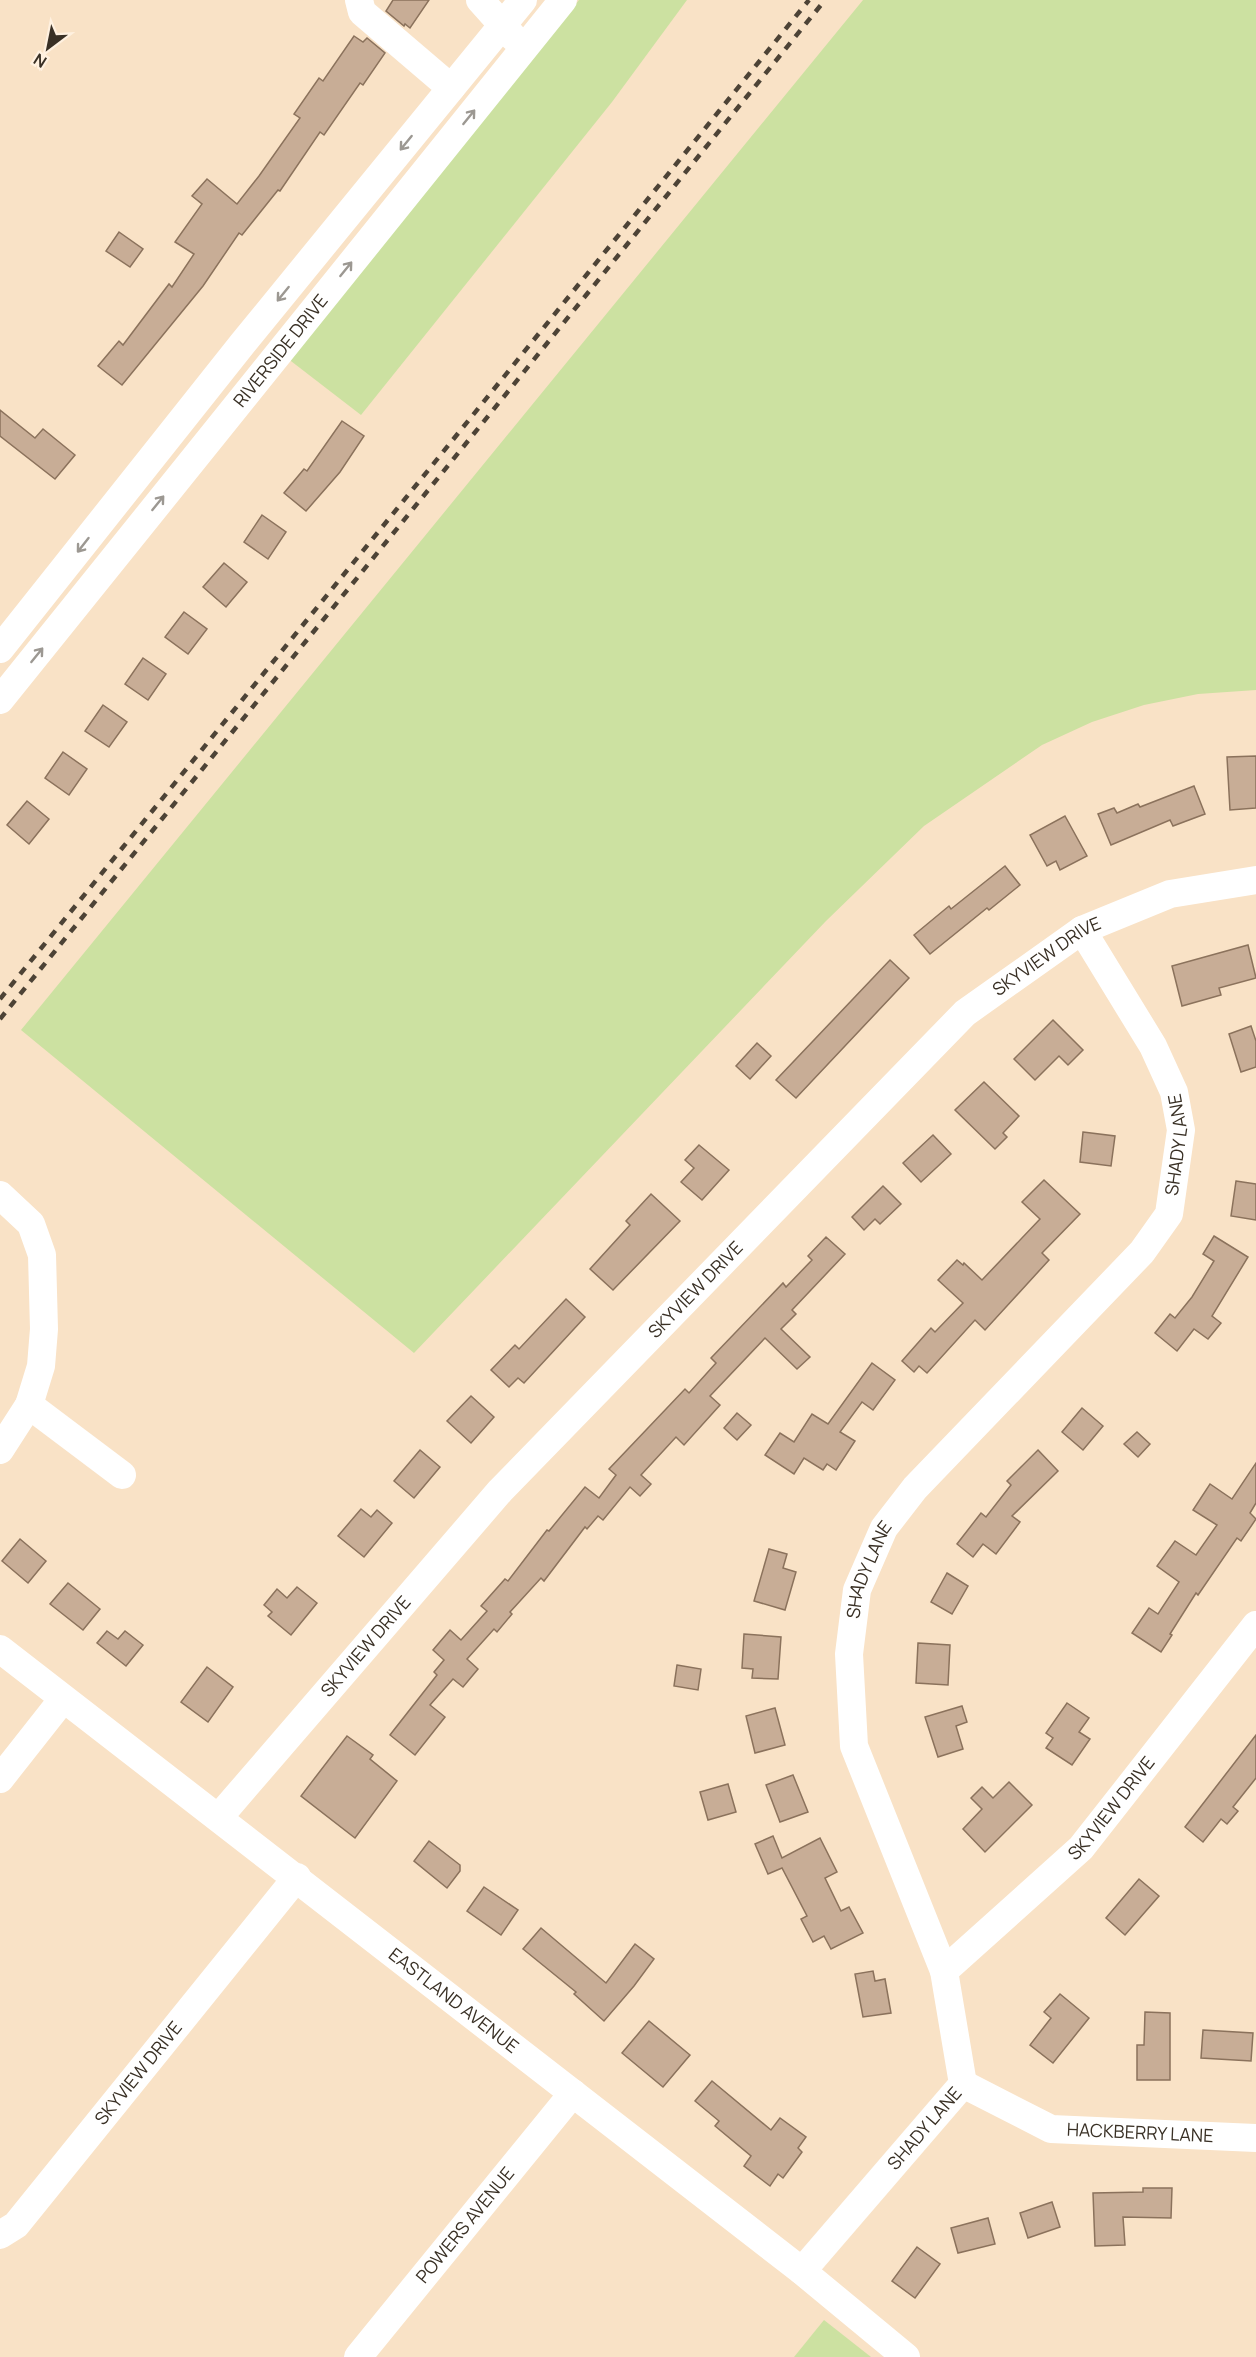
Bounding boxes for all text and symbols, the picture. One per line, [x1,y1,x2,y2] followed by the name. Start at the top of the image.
[18,18,78,78] north arrow
[29,48,51,73] text: N
[462,109,475,125] one-way arrow
[399,135,413,150] one-way arrow
[340,261,353,277] one-way arrow
[276,286,289,302] one-way arrow
[227,289,333,412] street label: RIVERSIDE DRIVE
[152,495,165,511] one-way arrow
[76,537,89,553] one-way arrow
[30,647,43,663] one-way arrow
[987,911,1104,1001] street label: SKYVIEW DRIVE
[1159,1092,1192,1197] street label: SHADY LANE
[642,1235,748,1343] street label: SKYVIEW DRIVE
[841,1515,896,1620] street label: SHADY LANE
[315,1590,415,1702] street label: SKYVIEW DRIVE
[1062,1751,1159,1865] street label: SKYVIEW DRIVE
[384,1942,524,2058] street label: EASTLAND AVENUE
[89,2016,187,2129] street label: SKYVIEW DRIVE
[881,2081,966,2175] street label: SHADY LANE
[1066,2117,1214,2147] street label: HACKBERRY LANE
[410,2162,519,2288] street label: POWERS AVENUE

